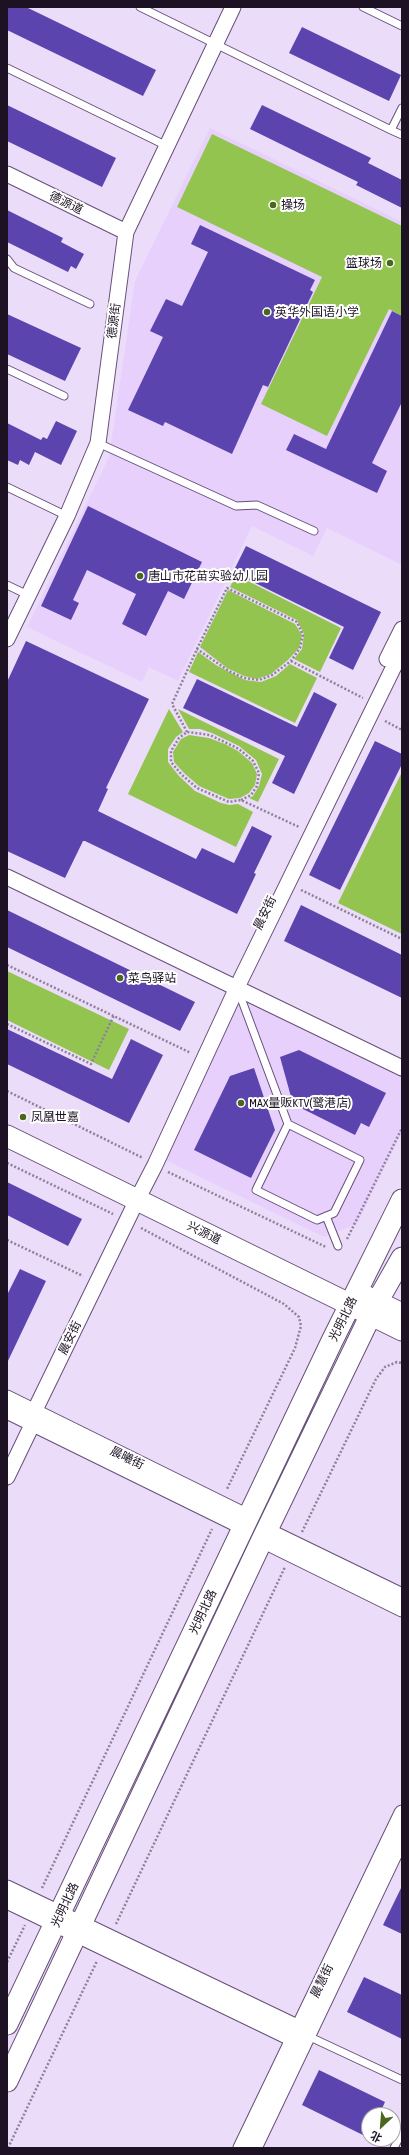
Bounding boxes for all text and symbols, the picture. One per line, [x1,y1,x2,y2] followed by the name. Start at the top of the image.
[47,189,85,217] street label: 德源道
[281,198,305,212] place label: 操场
[268,200,278,210] marker: 操场
[346,256,382,270] place label: 篮球场
[385,258,395,268] marker: 篮球场
[105,302,123,340] street label: 德源街
[275,305,359,319] place label: 英华外国语小学
[262,307,272,317] marker: 英华外国语小学
[148,569,268,583] place label: 唐山市花苗实验幼儿园
[135,571,145,581] marker: 唐山市花苗实验幼儿园
[251,894,279,932] street label: 晨安街
[128,971,176,985] place label: 菜鸟驿站
[115,973,125,983] marker: 菜鸟驿站
[249,1096,351,1110] place label: MAX量贩KTV(鹭港店)
[236,1098,246,1108] marker: MAX量贩KTV(鹭港店)
[31,1110,79,1124] place label: 凤凰世嘉
[18,1112,28,1122] marker: 凤凰世嘉
[185,1219,223,1247] street label: 兴源道
[326,1294,360,1344] street label: 光明北路
[56,1319,84,1357] street label: 晨安街
[108,1444,146,1472] street label: 晨曦街
[186,1587,220,1637] street label: 光明北路
[48,1880,82,1930] street label: 光明北路
[308,1962,336,2000] street label: 晨慧街
[361,2107,401,2147] north arrow
[369,2129,384,2145] text: 北

